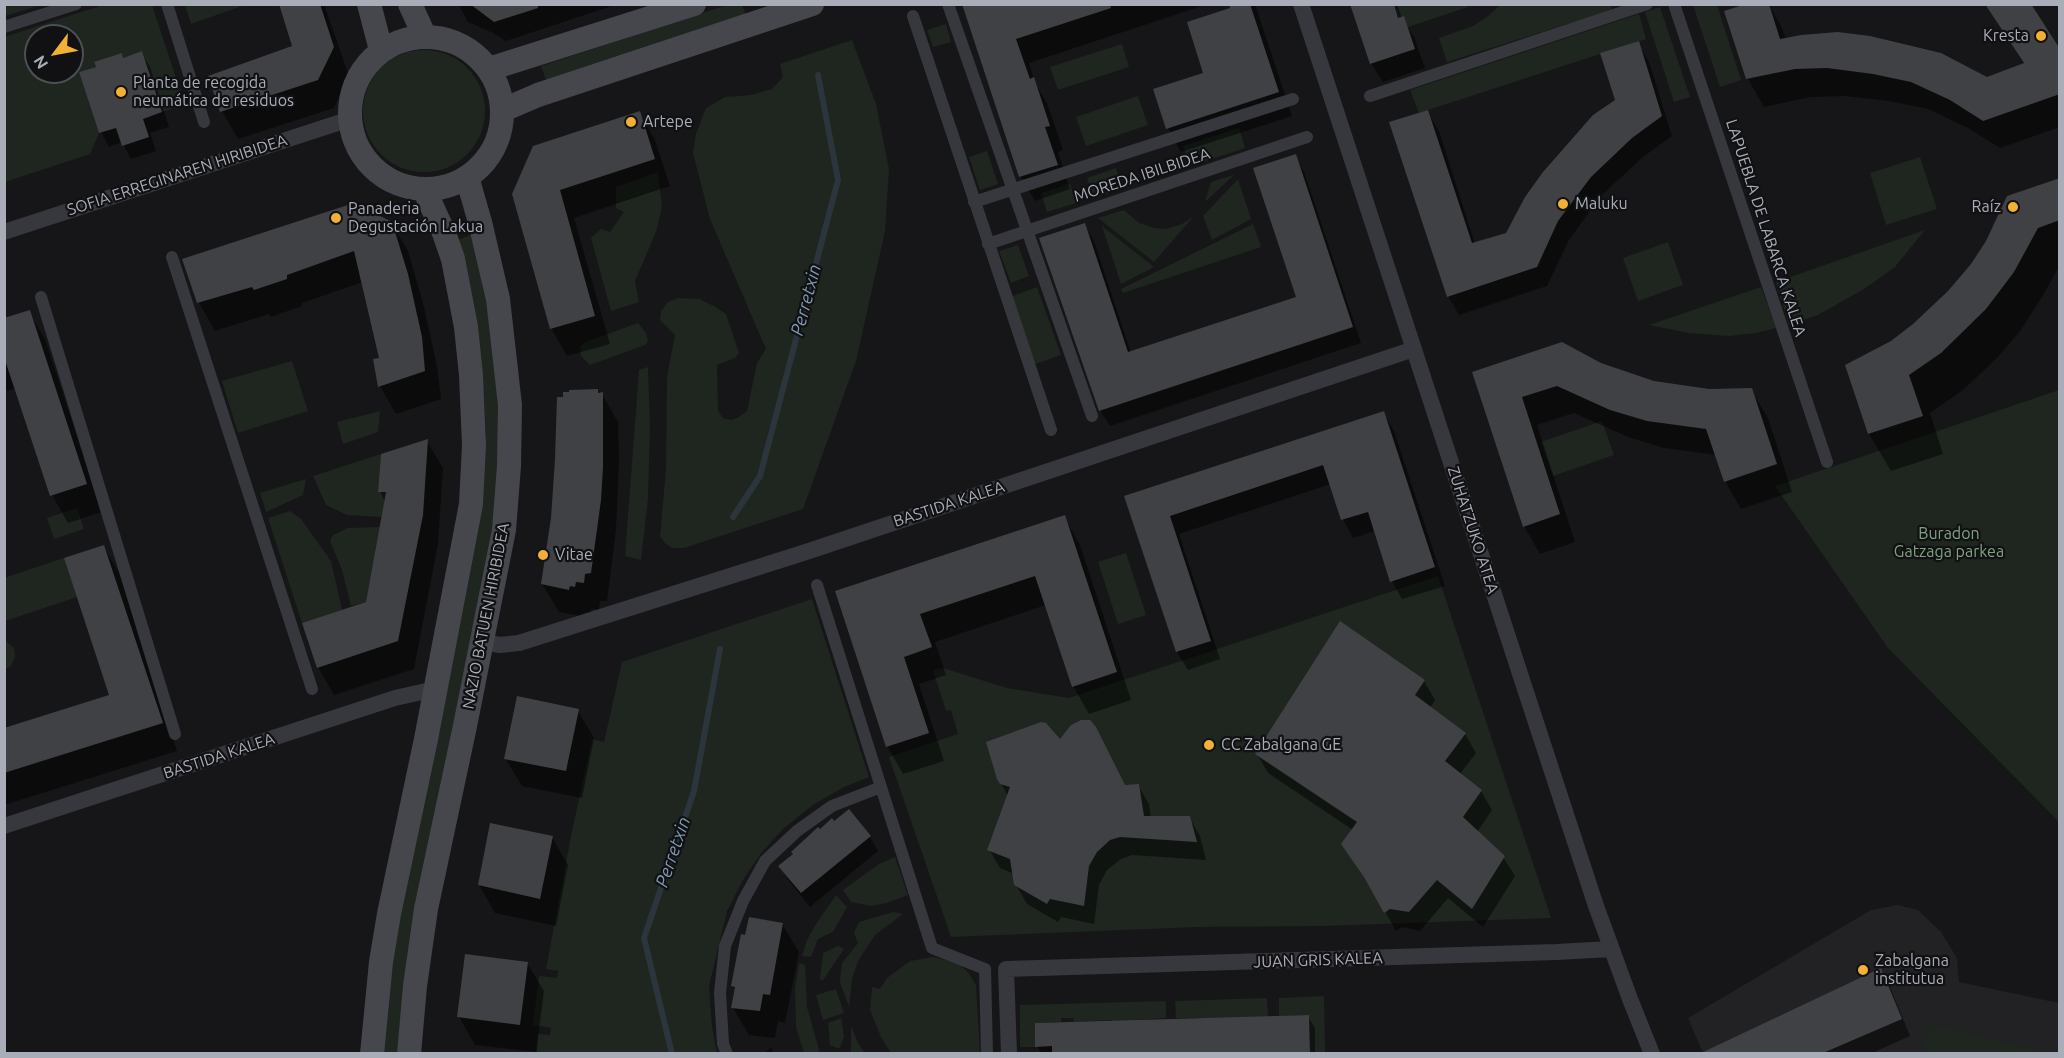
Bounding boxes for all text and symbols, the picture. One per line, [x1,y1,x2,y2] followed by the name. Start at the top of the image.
[24,24,84,84] north arrow
[1983,26,2029,46] place label: Kresta
[2034,29,2048,43] marker: Kresta
[30,53,51,72] text: N
[133,73,294,111] place label: Planta de recogida neumática de residuos
[114,85,128,99] marker: Planta de recogida neumática de residuos
[643,112,693,132] place label: Artepe
[624,115,638,129] marker: Artepe
[1722,117,1810,339] street label: LAPUEBLA DE LABARCA KALEA
[65,130,289,220] street label: SOFIA ERREGINAREN HIRIBIDEA
[1071,144,1213,206] street label: MOREDA IBILBIDEA
[1575,194,1628,214] place label: Maluku
[1556,197,1570,211] marker: Maluku
[1972,197,2001,217] place label: Raíz
[348,199,483,237] place label: Panaderia Degustación Lakua
[2006,200,2020,214] marker: Raíz
[329,211,343,225] marker: Panaderia Degustación Lakua
[786,262,826,338] water label: Perretxin
[1443,464,1503,596] street label: ZUHATZUKO ATEA
[891,477,1007,531] street label: BASTIDA KALEA
[459,521,513,711] street label: NAZIO BATUEN HIRIBIDEA
[1894,524,2004,562] park label: Buradon Gatzaga parkea
[555,545,593,565] place label: Vitae
[536,548,550,562] marker: Vitae
[161,729,277,783] street label: BASTIDA KALEA
[1221,735,1341,755] place label: CC Zabalgana GE
[1202,738,1216,752] marker: CC Zabalgana GE
[651,814,695,890] water label: Perretxin
[1253,948,1383,972] street label: JUAN GRIS KALEA
[1875,951,1949,989] place label: Zabalgana institutua
[1856,963,1870,977] marker: Zabalgana institutua

